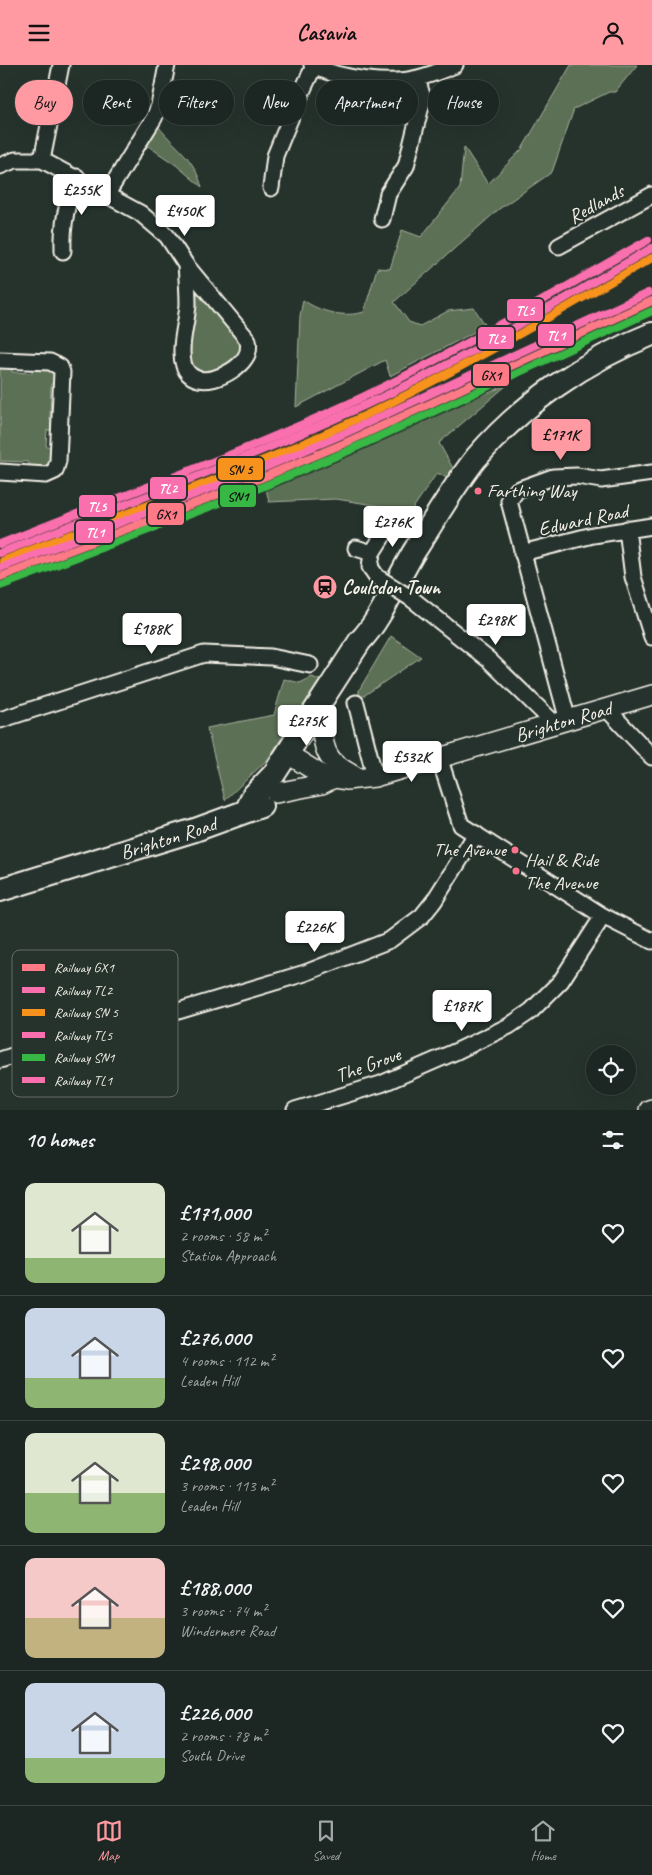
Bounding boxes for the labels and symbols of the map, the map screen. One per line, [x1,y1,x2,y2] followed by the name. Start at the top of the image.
[47,173,117,216] pin: £255K
[564,177,630,229] street label: Redlands
[150,195,220,237] pin: £450K
[506,298,544,322] line badge: TL5
[516,302,536,319] text: TL5
[537,323,575,347] line badge: TL1
[477,326,515,350] line badge: TL2
[547,327,567,344] text: TL1
[487,330,507,347] text: TL2
[472,363,510,387] line badge: GX1
[481,367,503,384] text: GX1
[526,419,596,461] pin: £171K
[217,457,264,481] line badge: SN 5
[228,461,254,478] text: SN 5
[149,476,187,500] line badge: TL2
[487,479,578,503] place label: Farthing Way
[159,480,179,497] text: TL2
[219,484,257,508] line badge: SN1
[473,486,483,496] marker: Farthing Way
[227,488,250,505] text: SN1
[78,494,116,518] line badge: TL5
[88,498,108,515] text: TL5
[536,498,633,542] street label: Edward Road
[147,502,185,526] line badge: GX1
[358,505,428,548] pin: £276K
[156,506,178,523] text: GX1
[75,520,114,544] line badge: TL1
[86,524,106,541] text: TL1
[312,574,338,600] station icon: Coulsdon Town
[342,575,442,600] place label: Coulsdon Town
[461,603,531,646] pin: £298K
[117,613,187,655] pin: £188K
[512,694,617,747] street label: Brighton Road
[272,705,342,747] pin: £275K
[377,741,447,783] pin: £532K
[117,810,223,865] street label: Brighton Road
[434,838,508,862] place label: The Avenue
[510,845,520,855] marker: The Avenue
[525,848,600,895] place label: Hail & Ride The Avenue
[511,866,521,876] marker: Hail & Ride The Avenue
[280,911,350,953] pin: £226K
[12,950,178,1097] legend
[54,959,115,976] text: Railway GX1
[54,982,114,999] text: Railway TL2
[427,989,497,1032] pin: £187K
[54,1004,119,1021] text: Railway SN 5
[54,1027,113,1044] text: Railway TL5
[332,1041,405,1088] street label: The Grove
[54,1049,115,1066] text: Railway SN1
[54,1072,113,1089] text: Railway TL1

